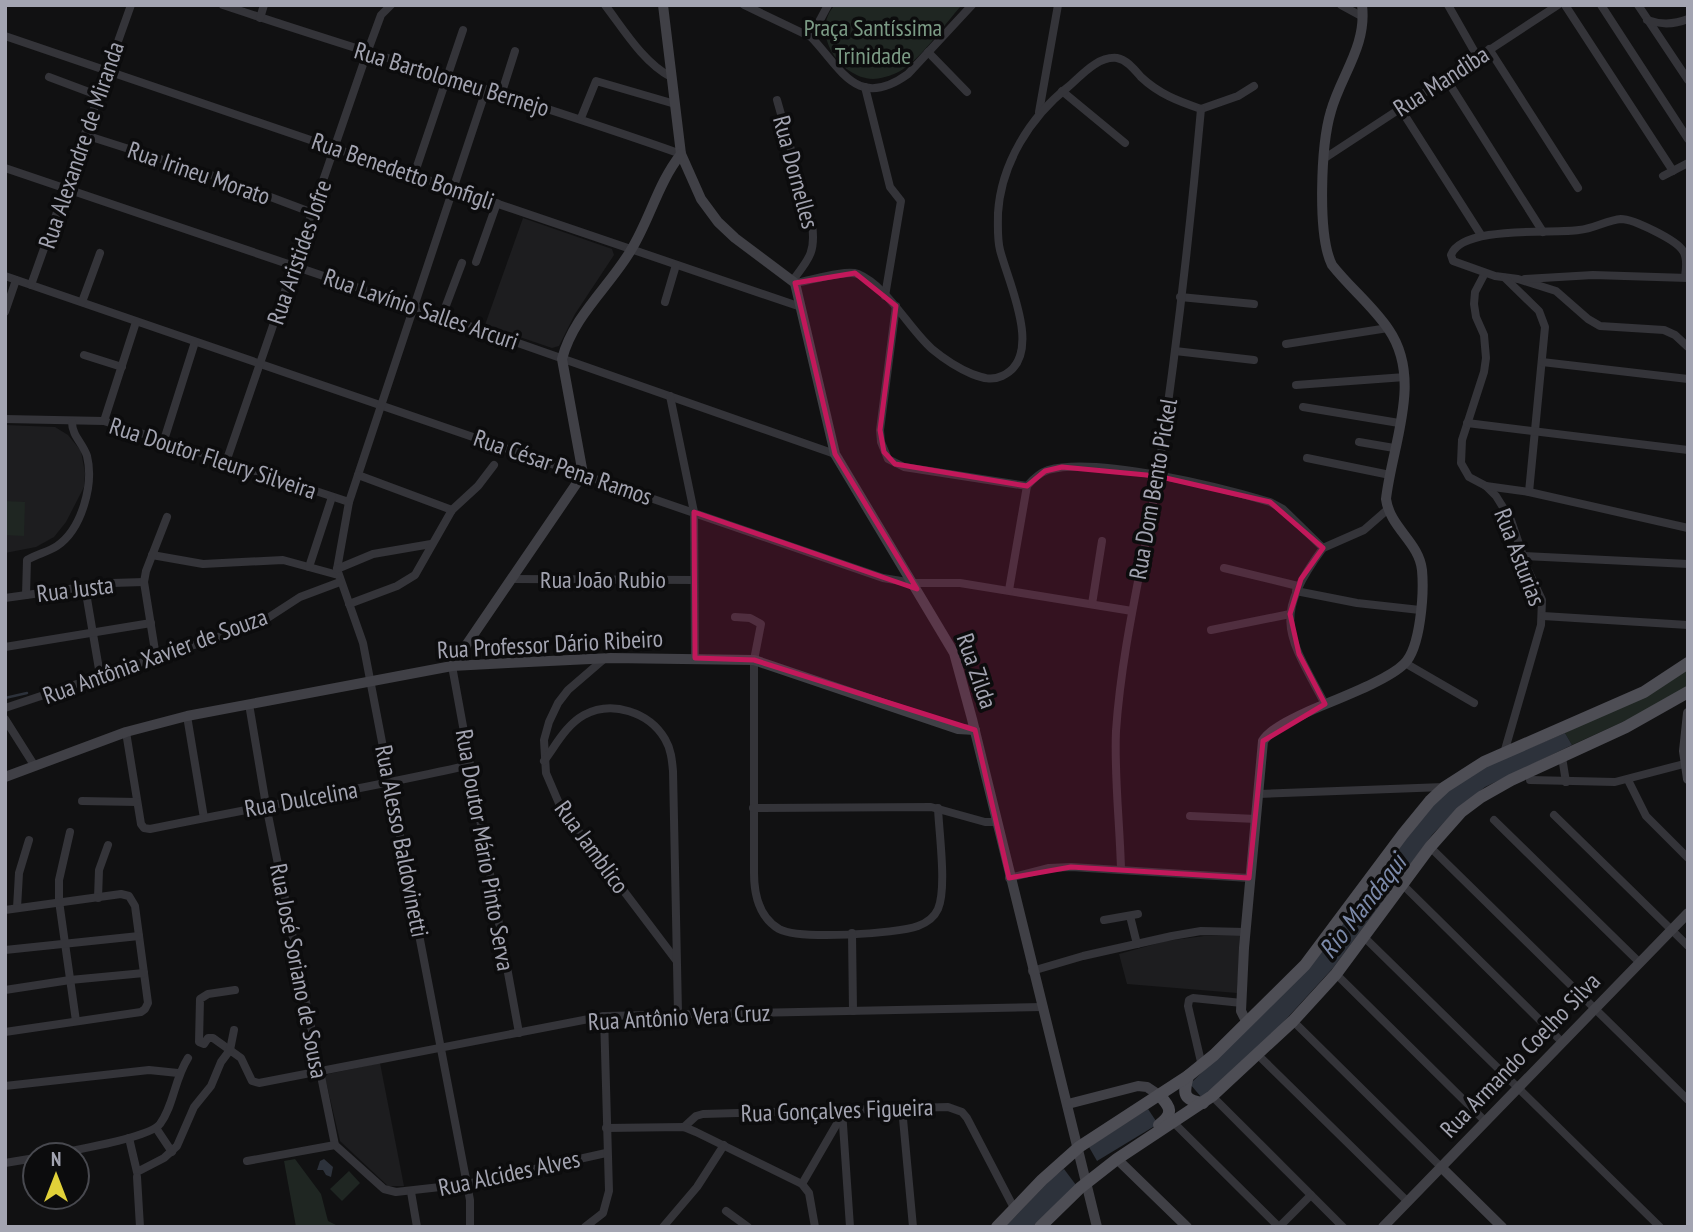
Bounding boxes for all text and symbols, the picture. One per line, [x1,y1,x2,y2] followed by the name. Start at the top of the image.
[804,12,942,71] park label: Praça Santíssima Trinidade
[351,35,553,123] street label: Rua Bartolomeu Bernejo
[31,37,131,253] street label: Rua Alexandre de Miranda
[1387,39,1495,123] street label: Rua Mandiba
[766,112,826,232] street label: Rua Dornelles
[308,125,498,217] street label: Rua Benedetto Bonfigli
[124,134,274,212] street label: Rua Irineu Morato
[260,176,338,328] street label: Rua Aristides Jofre
[320,261,522,357] street label: Rua Lavínio Salles Arcuri
[1122,396,1184,582] street label: Rua Dom Bento Pickel
[106,410,320,506] street label: Rua Doutor Fleury Silveira
[470,422,656,512] street label: Rua César Pena Ramos
[1487,504,1553,610] street label: Rua Asturias
[540,564,666,595] street label: Rua João Rubio
[35,569,115,609] street label: Rua Justa
[39,601,271,711] street label: Rua Antônia Xavier de Souza
[436,623,664,665] street label: Rua Professor Dário Ribeiro
[950,629,1004,713] street label: Rua Zilda
[448,727,522,973] street label: Rua Doutor Mário Pinto Serva
[368,742,436,940] street label: Rua Alesso Baldovinetti
[242,774,360,824] street label: Rua Dulcelina
[548,794,636,900] street label: Rua Jamblico
[1311,845,1415,965] water label: Rio Mandaqui
[263,861,335,1081] street label: Rua José Soriano de Sousa
[1433,966,1607,1144] street label: Rua Armando Coelho Silva
[587,997,771,1037] street label: Rua Antônio Vera Cruz
[740,1091,934,1129] street label: Rua Gonçalves Figueira
[21,1141,91,1211] north arrow
[435,1143,583,1203] street label: Rua Alcides Alves
[51,1147,61,1171] text: N

